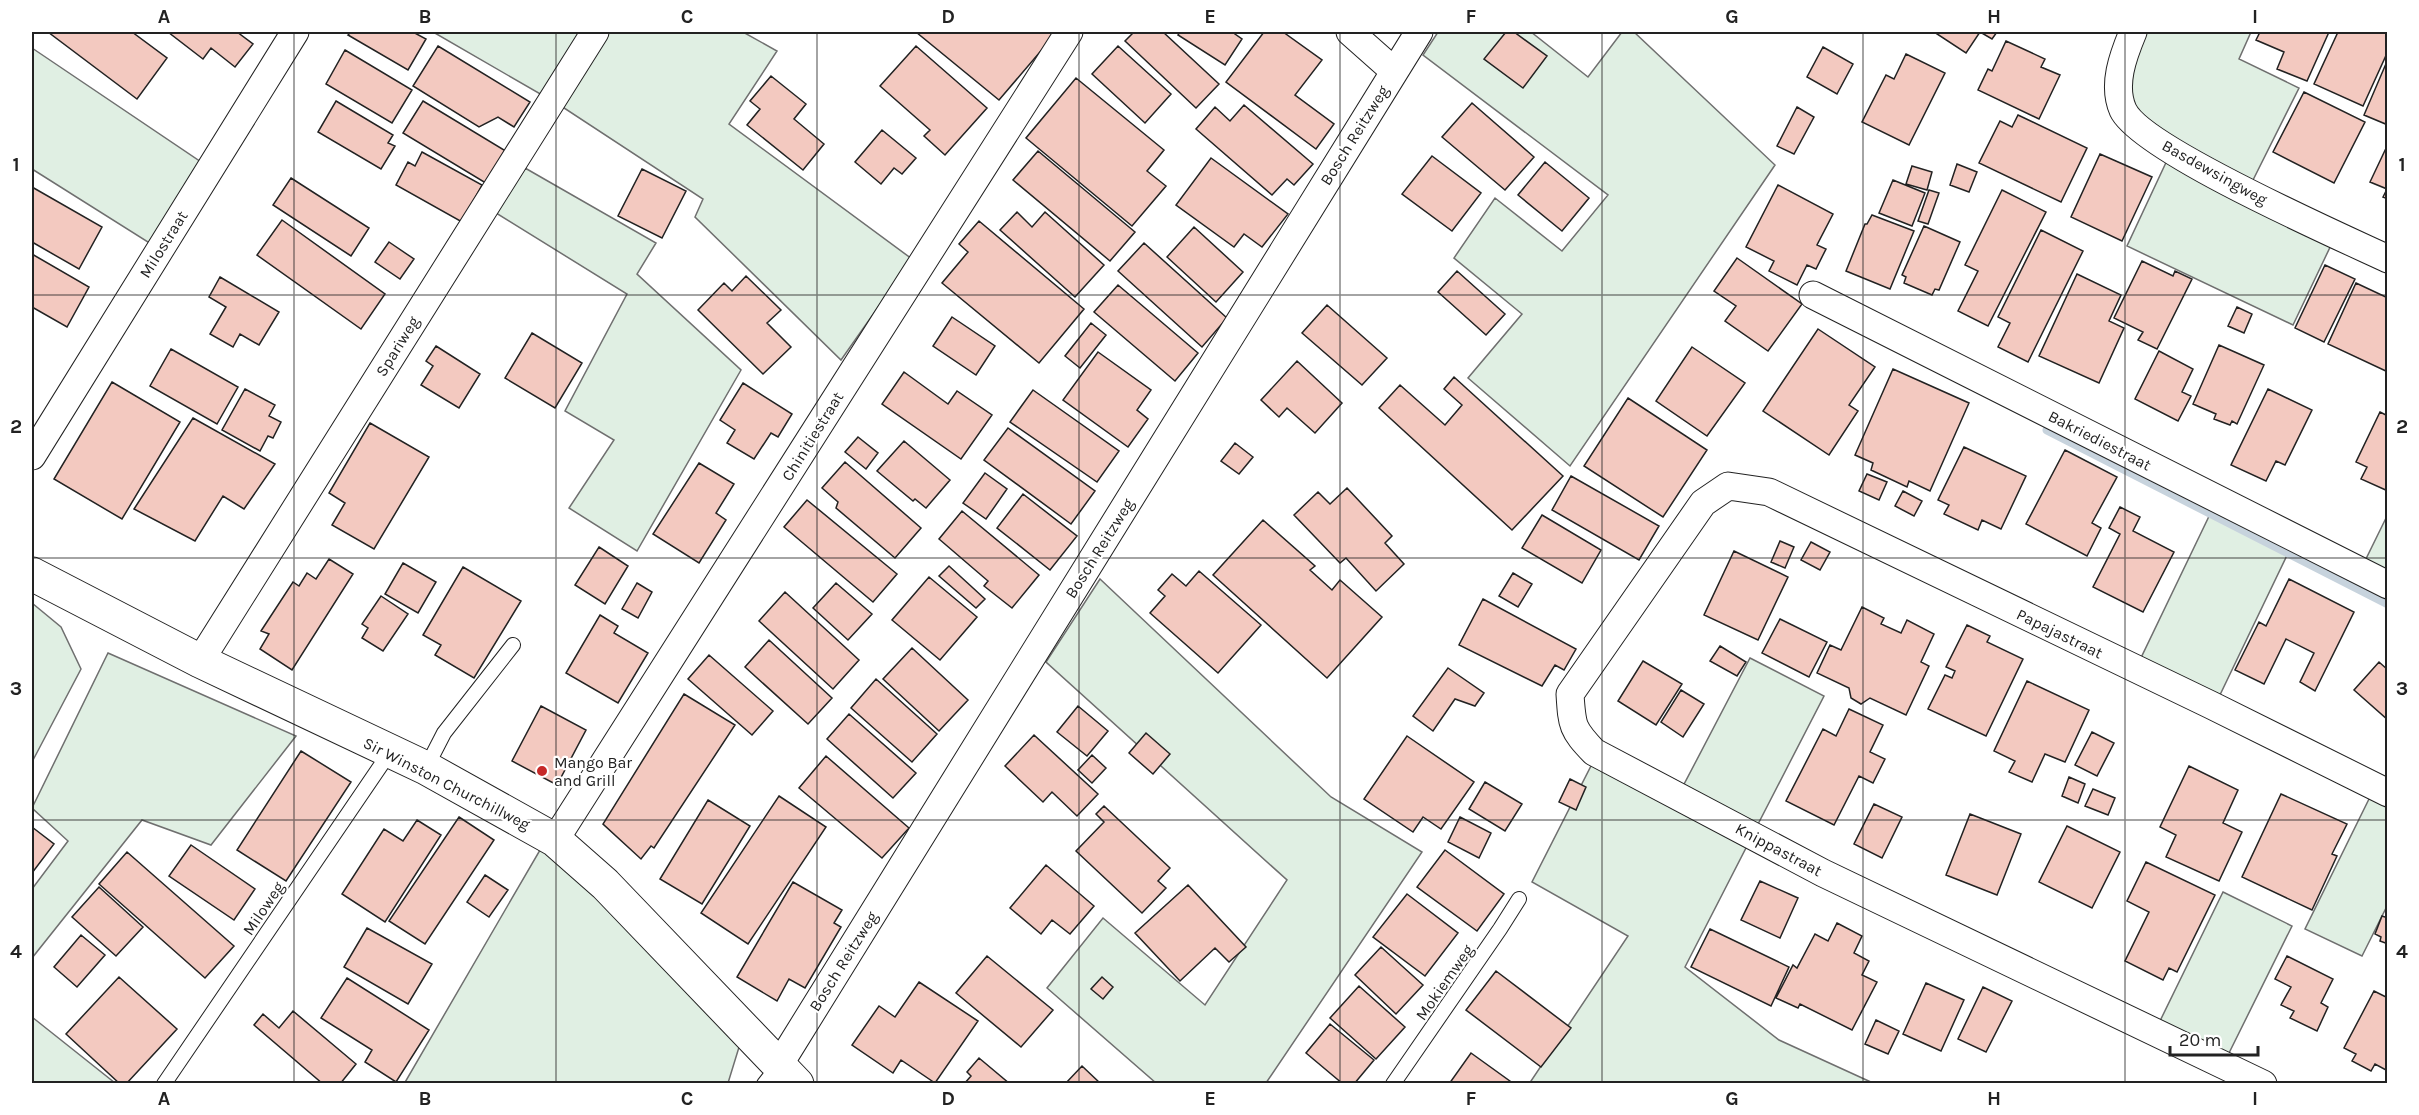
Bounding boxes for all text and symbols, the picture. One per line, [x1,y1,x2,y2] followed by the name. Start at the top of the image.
[158,5,171,28] text: A
[419,5,431,28] text: B
[681,5,693,28] text: C
[941,5,955,28] text: D
[1204,5,1216,28] text: E
[1466,5,1477,28] text: F
[1725,5,1739,28] text: G
[1987,5,2001,28] text: H
[2252,5,2258,28] text: I
[1316,82,1393,189] street label: Bosch Reitzweg
[2159,136,2271,209] street label: Basdewsingweg
[12,153,20,176] text: 1
[2398,153,2406,176] text: 1
[135,207,191,281] street label: Milostraat
[372,313,423,380] street label: Spariweg
[777,388,847,484] street label: Chinitiestraat
[2045,406,2154,475] street label: Bakriediestraat
[10,415,22,438] text: 2
[2396,415,2408,438] text: 2
[1061,495,1138,602] street label: Bosch Reitzweg
[2014,604,2106,662] street label: Papajastraat
[10,677,22,700] text: 3
[2396,677,2408,700] text: 3
[360,733,533,834] street label: Sir Winston Churchillweg
[554,753,632,790] place label: Mango Bar and Grill
[535,764,549,778] marker: Mango Bar and Grill
[1732,819,1825,880] street label: Knippastraat
[239,878,288,939] street label: Miloweg
[805,908,882,1015] street label: Bosch Reitzweg
[10,940,22,963] text: 4
[2396,940,2408,963] text: 4
[1411,941,1477,1024] street label: Mokiemweg
[2170,1019,2258,1057] scale bar
[2179,1029,2221,1051] text: 20 m
[158,1087,171,1110] text: A
[419,1087,431,1110] text: B
[681,1087,693,1110] text: C
[941,1087,955,1110] text: D
[1204,1087,1216,1110] text: E
[1466,1087,1477,1110] text: F
[1725,1087,1739,1110] text: G
[1987,1087,2001,1110] text: H
[2252,1087,2258,1110] text: I

